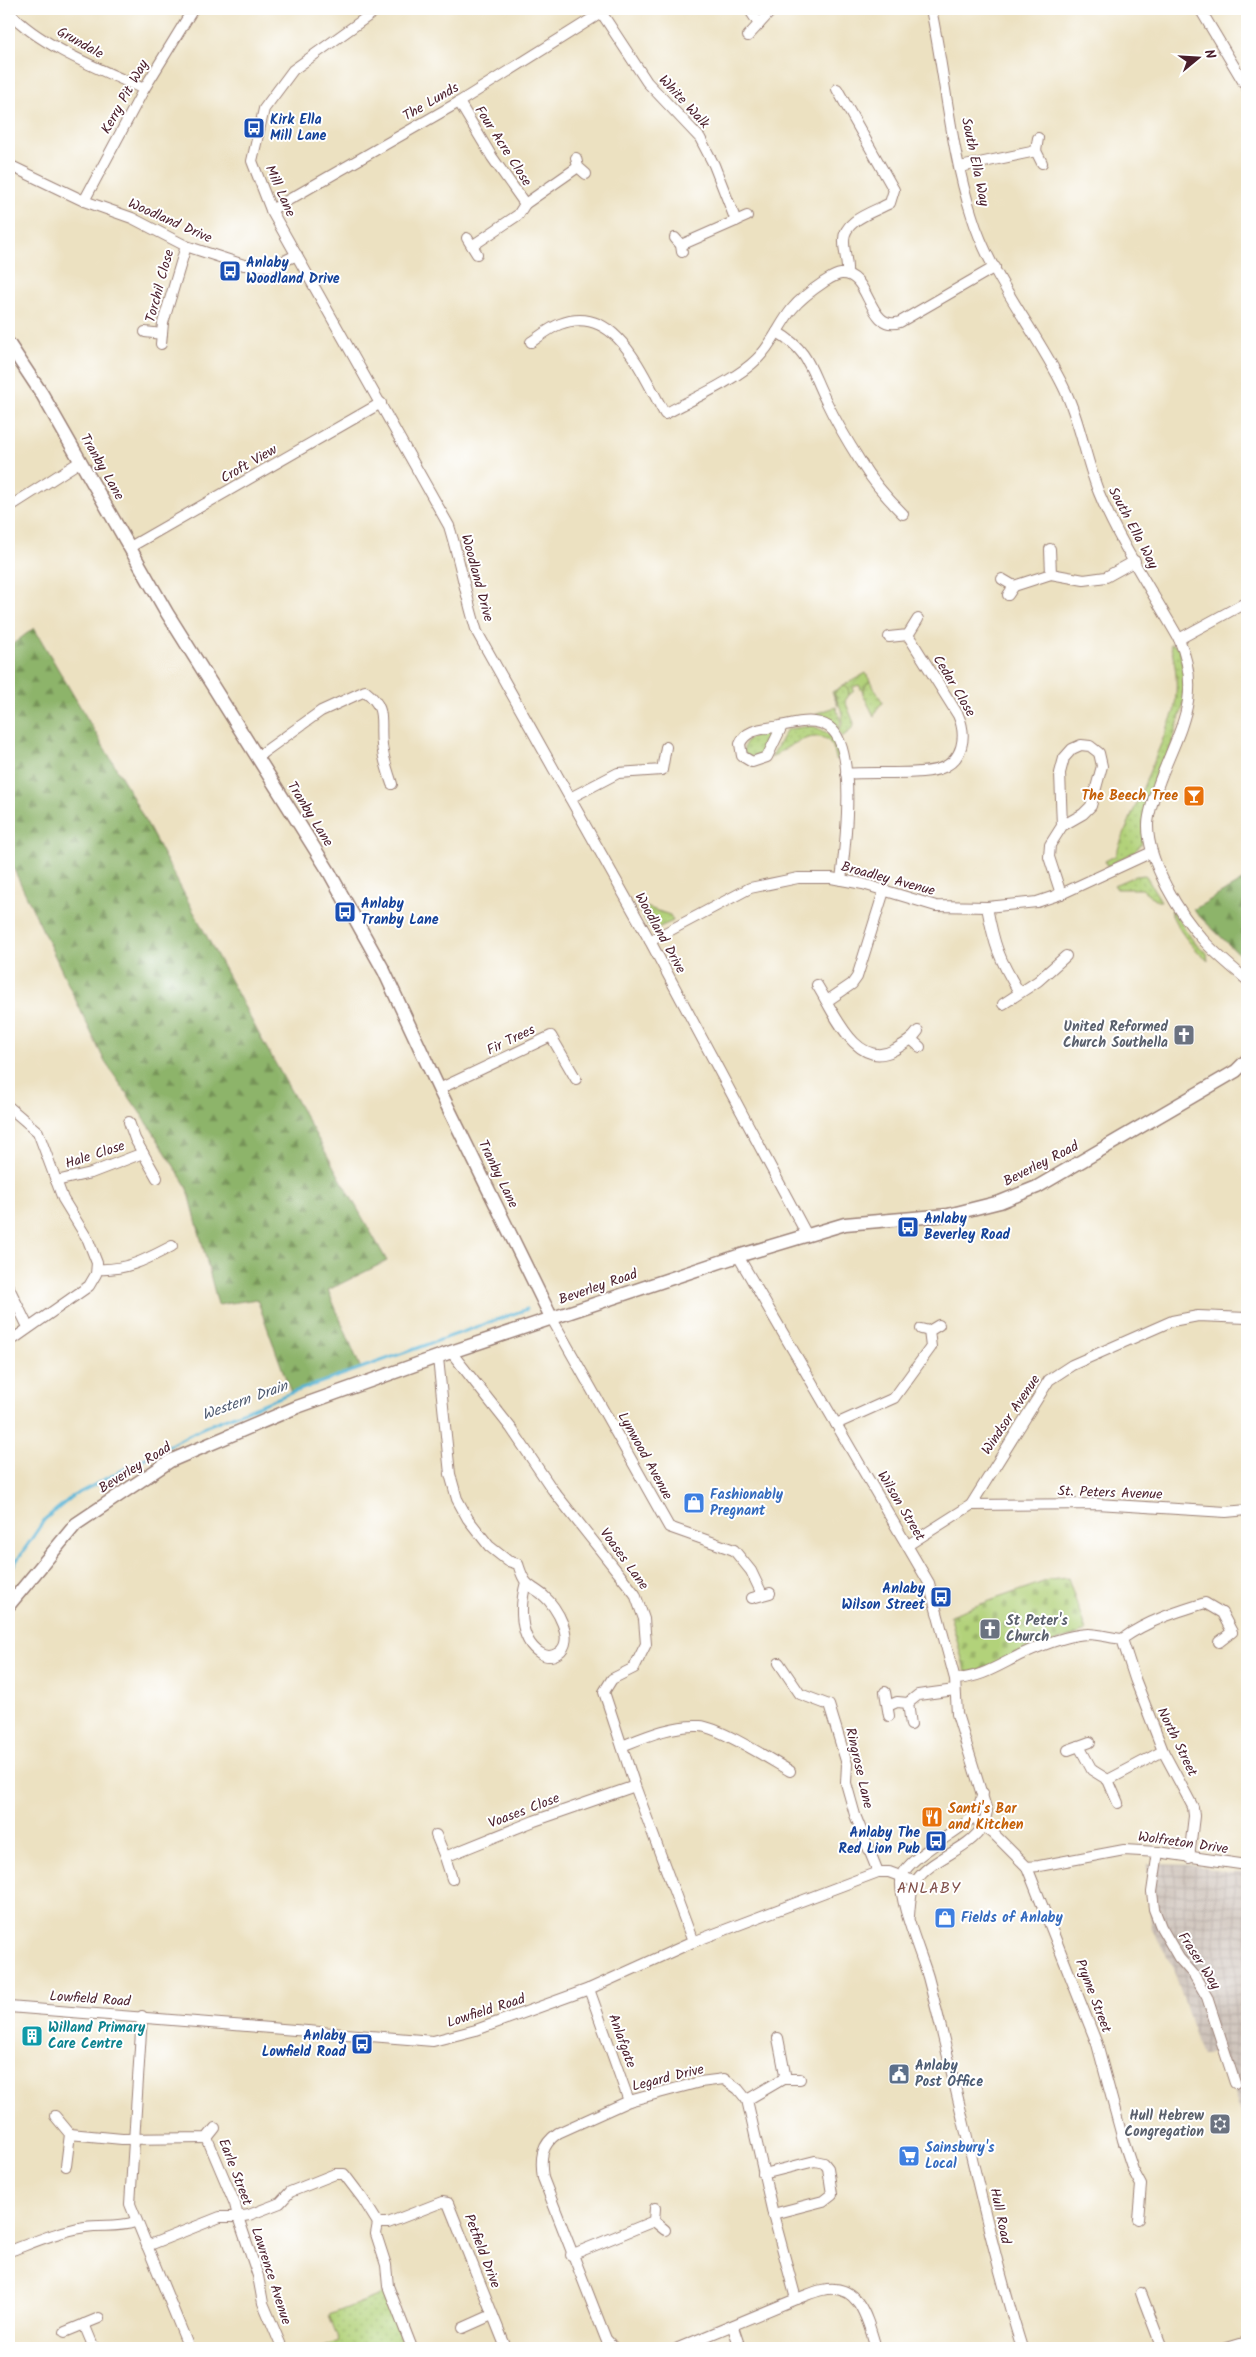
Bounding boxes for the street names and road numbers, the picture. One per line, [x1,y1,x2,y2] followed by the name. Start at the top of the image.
[53,21,108,65] street label: Grundale
[95,55,155,138] street label: Kerry Pit Way
[653,70,715,134] street label: White Walk
[399,77,463,127] street label: The Lunds
[469,101,538,191] street label: Four Acre Close
[955,116,995,209] street label: South Ella Way
[259,161,301,221] street label: Mill Lane
[124,193,216,250] street label: Woodland Drive
[140,246,181,325] street label: Torchil Close
[74,430,130,505] street label: Tranby Lane
[217,439,282,489] street label: Croft View
[1102,483,1164,573] street label: South Ella Way
[455,532,499,625] street label: Woodland Drive
[927,651,982,722] street label: Cedar Close
[281,777,339,852] street label: Tranby Lane
[839,856,938,902] street label: Broadley Avenue
[629,888,692,978] street label: Woodland Drive
[483,1019,539,1061] street label: Fir Trees
[62,1135,128,1175] street label: Hale Close
[999,1135,1083,1192] street label: Beverley Road
[472,1136,524,1213] street label: Tranby Lane
[556,1263,641,1311] street label: Beverley Road
[976,1370,1046,1459] street label: Windsor Avenue
[612,1408,679,1505] street label: Lynwood Avenue
[94,1436,176,1499] street label: Beverley Road
[871,1467,931,1546] street label: Wilson Street
[1057,1480,1163,1506] street label: St. Peters Avenue
[594,1523,655,1595] street label: Voases Lane
[1151,1704,1203,1781] street label: North Street
[839,1725,879,1811] street label: Ringrose Lane
[485,1787,563,1835] street label: Voases Close
[1136,1826,1230,1860] street label: Wolfreton Drive
[1172,1928,1226,1995] street label: Fraser Way
[1069,1956,1117,2037] street label: Pryme Street
[49,1985,132,2013] street label: Lowfield Road
[444,1988,529,2034] street label: Lowfield Road
[602,2011,642,2072] street label: Anlafgate
[630,2058,707,2098] street label: Legard Drive
[212,2135,258,2209] street label: Earle Street
[983,2186,1017,2247] street label: Hull Road
[458,2211,507,2292] street label: Petfield Drive
[245,2224,297,2328] street label: Lawrence Avenue

